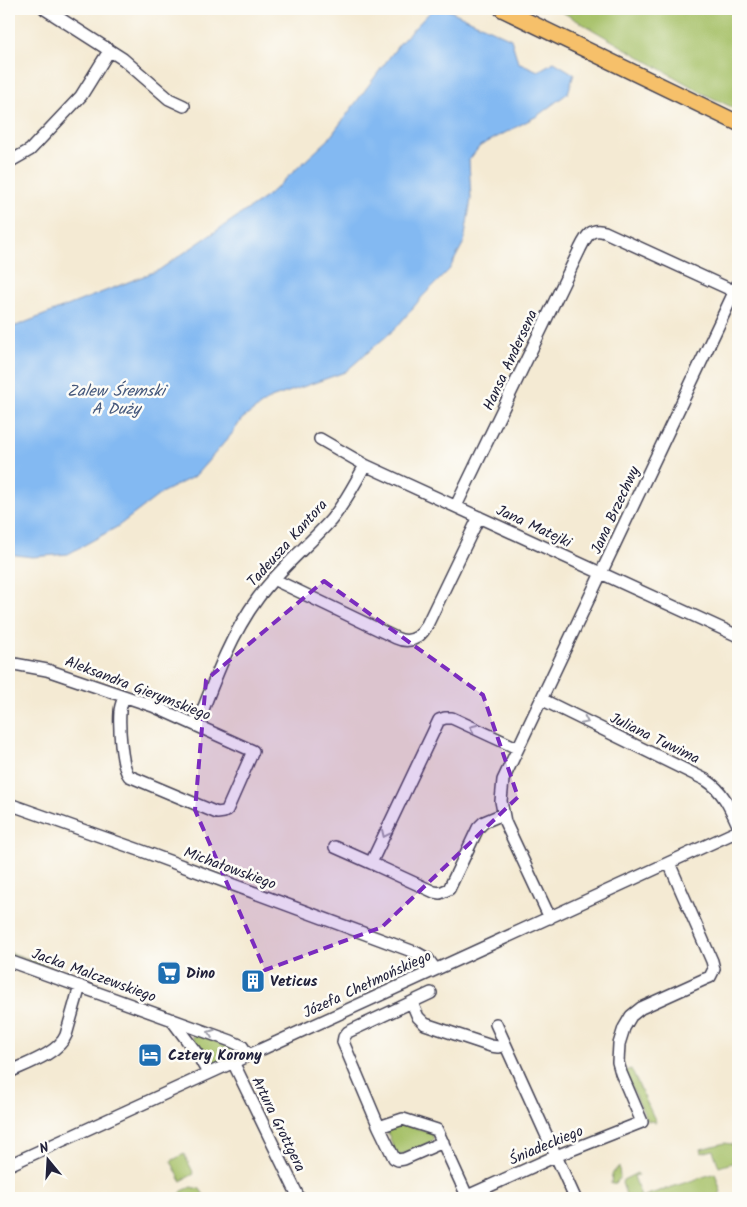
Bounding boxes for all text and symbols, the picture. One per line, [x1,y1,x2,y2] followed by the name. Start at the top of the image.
[477,306,545,415] street label: Hansa Andersena
[67,379,168,422] water label: Zalew Śremski A Duży
[585,462,647,558] street label: Jana Brzechwy
[242,494,334,593] street label: Tadeusza Kantora
[492,499,577,555] street label: Jana Matejki
[61,650,214,728] street label: Aleksandra Gierymskiego
[606,707,704,771] street label: Juliana Tuwima
[580,714,589,725] one-way arrow
[469,723,478,734] one-way arrow
[381,828,391,837] one-way arrow
[180,841,280,897] street label: Michałowskiego
[28,942,160,1010] street label: Jacka Malczewskiego
[299,944,436,1025] street label: Józefa Chełmońskiego
[156,960,182,986] supermarket icon: Dino
[186,962,215,986] place label: Dino
[240,968,266,994] building icon: Veticus
[270,970,318,994] place label: Veticus
[207,1029,216,1039] one-way arrow
[137,1042,163,1068] hotel icon: Cztery Korony
[168,1044,262,1068] place label: Cztery Korony
[245,1073,312,1176] street label: Artura Grottgera
[505,1119,587,1172] street label: Śniadeckiego
[22,1134,72,1184] north arrow
[37,1137,52,1160] text: N

